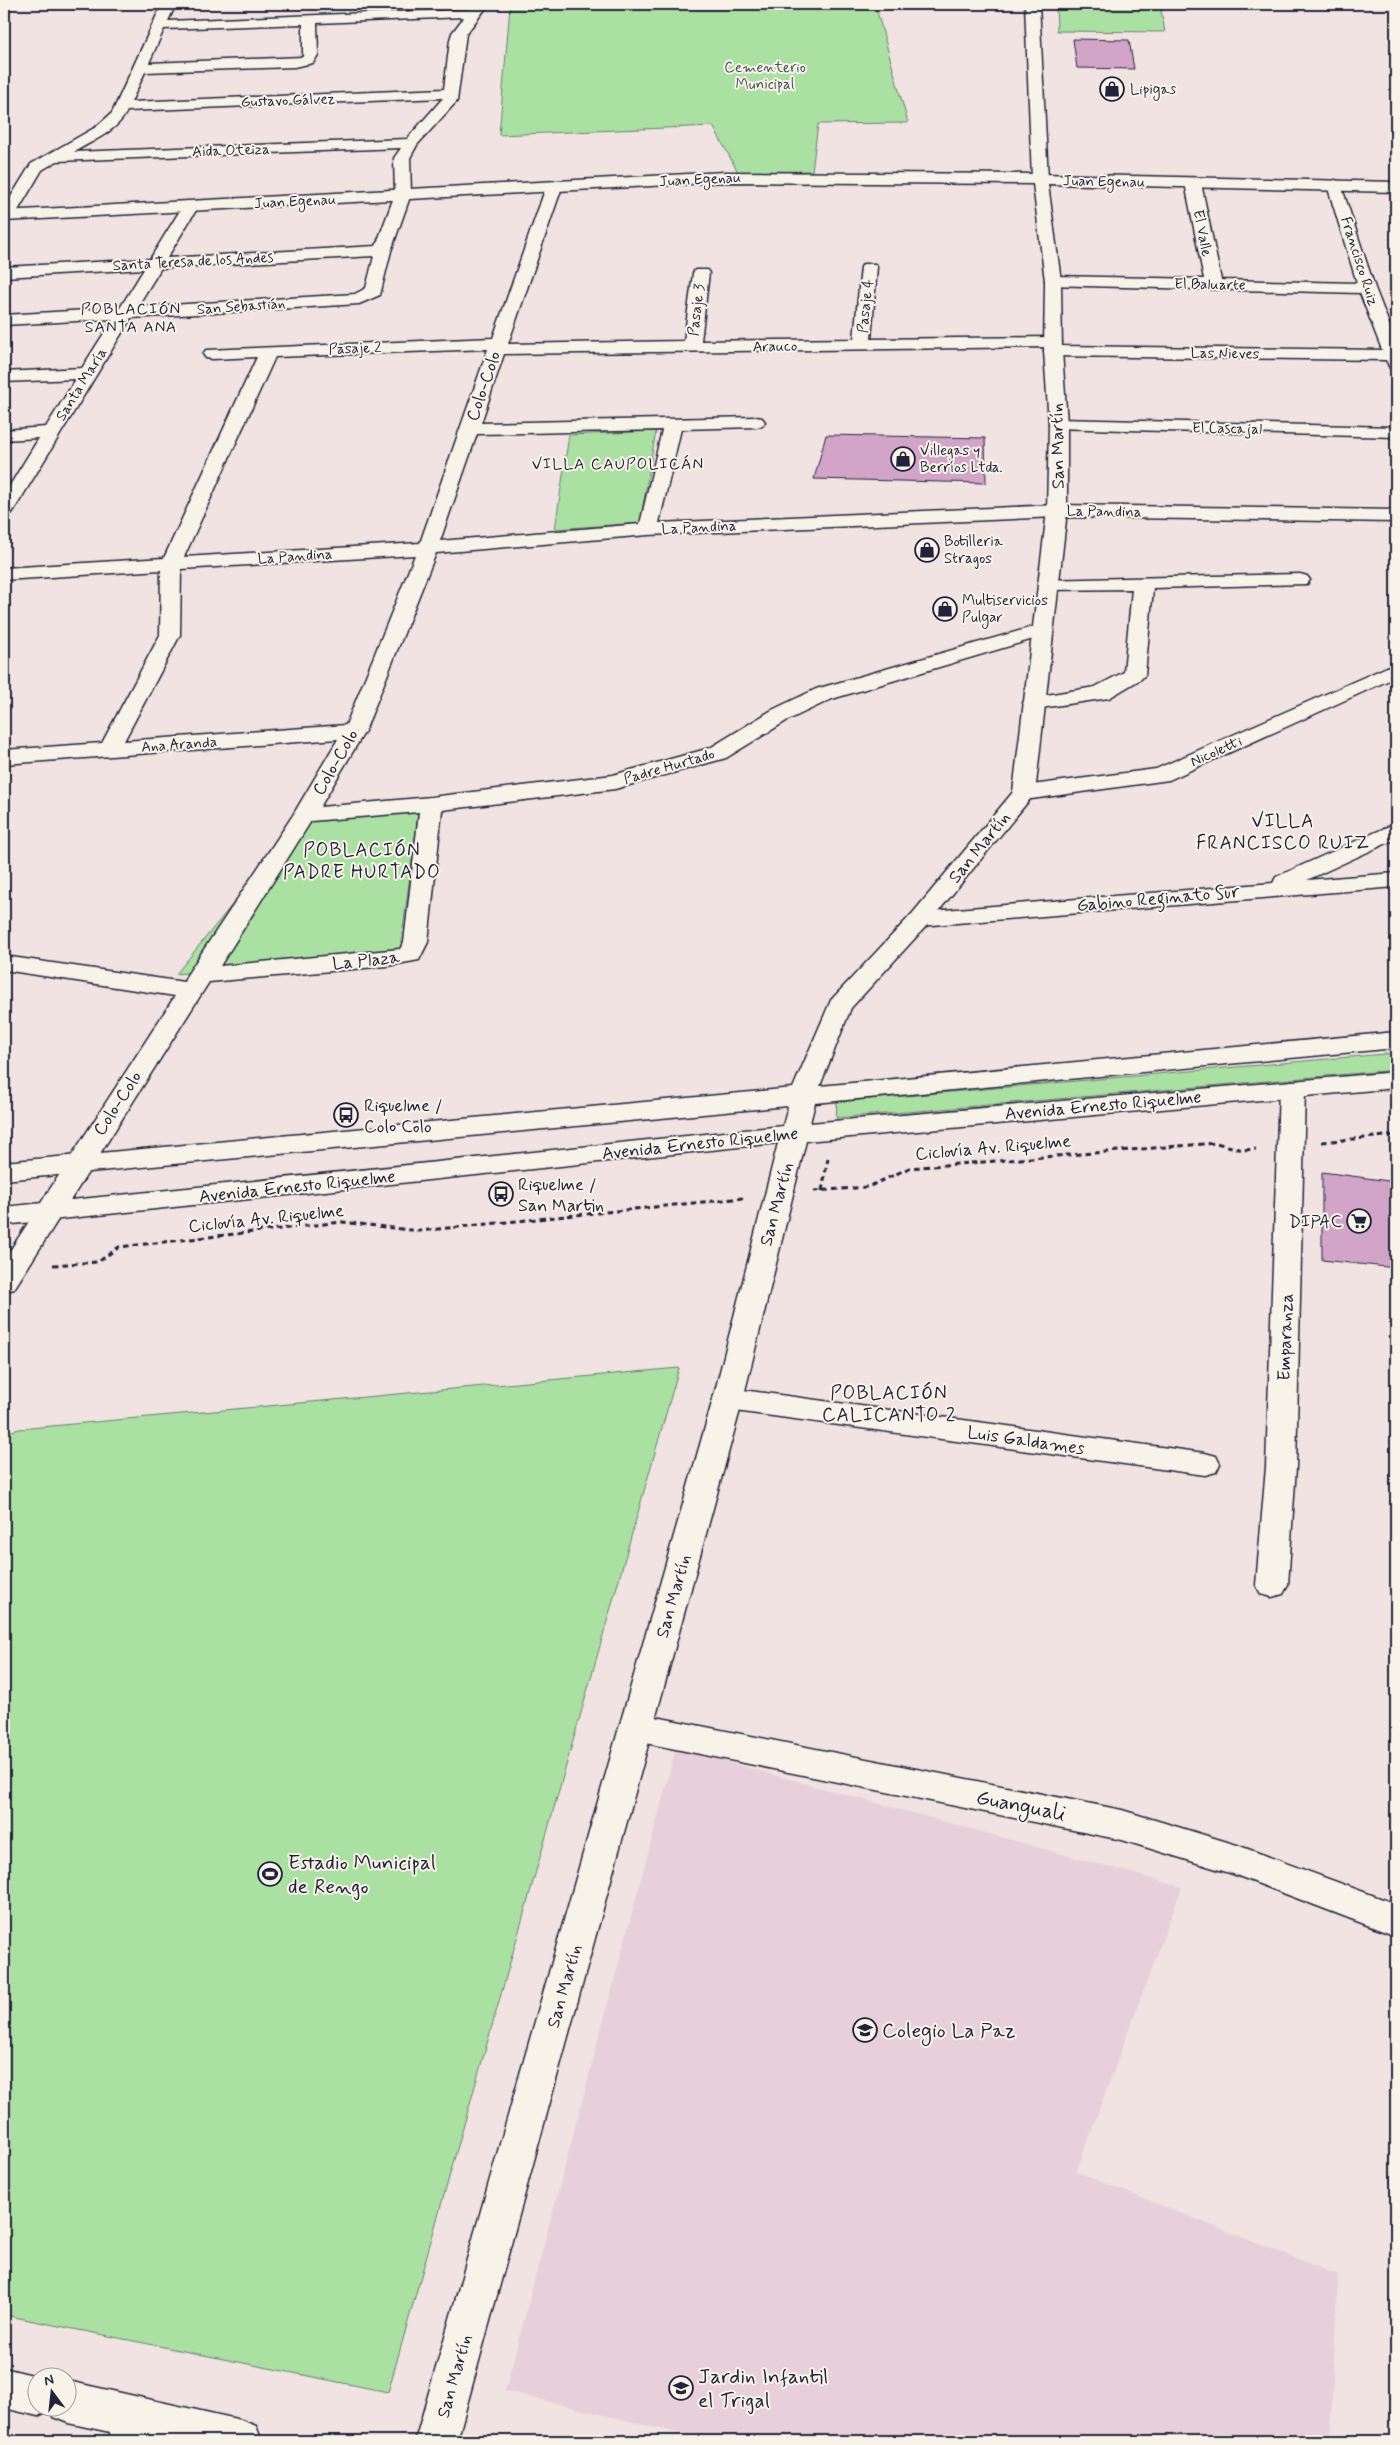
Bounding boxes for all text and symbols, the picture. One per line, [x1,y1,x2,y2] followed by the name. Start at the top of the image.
[724,58,806,95] park label: Cementerio Municipal
[1099,76,1125,102] shop icon: Lipigas
[1130,80,1176,101] place label: Lipigas
[240,89,336,113] street label: Gustavo Gálvez
[192,140,270,162] street label: Aida Oteiza
[659,168,742,193] street label: Juan Egenau
[1063,171,1145,194] street label: Juan Egenau
[254,190,337,215] street label: Juan Egenau
[1188,208,1216,258] street label: El Valle
[1335,214,1383,309] street label: Francisco Ruiz
[112,248,274,276] street label: Santa Teresa de los Andes
[1174,274,1246,296] street label: El Baluarte
[853,278,879,334] street label: Pasaje 4
[684,283,710,337] street label: Pasaje 3
[196,294,286,320] street label: San Sebastián
[81,299,181,338] district label: POBLACIÓN SANTA ANA
[753,337,797,357] street label: Arauco
[328,338,382,360] street label: Pasaje 2
[1190,343,1260,365] street label: Las Nieves
[51,344,112,425] street label: Santa María
[461,348,507,424] street label: Colo-Colo
[1045,403,1071,489] street label: San Martín
[1192,418,1262,440] street label: El Cascajal
[920,441,1003,478] place label: Villegas y Berríos Ltda.
[890,446,916,472] shop icon: Villegas y Berríos Ltda.
[532,454,704,475] district label: VILLA CAUPOLICÁN
[1066,501,1142,523] street label: La Pandina
[661,516,737,540] street label: La Pandina
[944,532,1004,569] place label: Botilleria Stragos
[914,537,940,563] shop icon: Botilleria Stragos
[257,544,334,570] street label: La Pandina
[962,591,1048,629] place label: Multiservicios Pulgar
[932,596,958,622] shop icon: Multiservicios Pulgar
[307,725,364,800] street label: Colo-Colo
[140,732,218,758] street label: Ana Aranda
[1187,732,1245,772] street label: Nicoletti
[621,744,717,789] street label: Padre Hurtado
[943,807,1016,889] street label: San Martín
[1196,809,1370,856] district label: VILLA FRANCISCO RUIZ
[283,838,441,885] district label: POBLACIÓN PADRE HURTADO
[1076,880,1241,920] street label: Gabino Reginato Sur
[331,946,401,976] street label: La Plaza
[88,1067,148,1140] street label: Colo-Colo
[1004,1085,1202,1127] street label: Avenida Ernesto Riquelme
[364,1094,443,1139] place label: Riquelme / Colo Colo
[333,1102,359,1128] bus stop icon: Riquelme / Colo Colo
[601,1122,800,1166] street label: Avenida Ernesto Riquelme
[914,1129,1072,1167] street label: Ciclovía Av. Riquelme
[754,1160,800,1249] street label: San Martín
[198,1165,397,1209] street label: Avenida Ernesto Riquelme
[518,1173,604,1218] place label: Riquelme / San Martin
[488,1181,514,1207] bus stop icon: Riquelme / San Martin
[187,1199,345,1239] street label: Ciclovía Av. Riquelme
[1346,1208,1372,1234] supermarket icon: DIPAC
[1289,1210,1342,1234] place label: DIPAC
[1272,1293,1300,1381] street label: Emparanza
[822,1381,956,1428] district label: POBLACIÓN CALICANTO 2
[966,1421,1086,1461] street label: Luis Galdames
[651,1552,697,1641] street label: San Martín
[974,1784,1068,1829] street label: Guanguali
[288,1849,436,1901] place label: Estadio Municipal de Rengo
[257,1861,283,1887] sports icon: Estadio Municipal de Rengo
[542,1942,588,2031] street label: San Martín
[852,2017,878,2043] school or university icon: Colegio La Paz
[882,2017,1016,2046] place label: Colegio La Paz
[432,2332,478,2421] street label: San Martín
[698,2363,828,2415] place label: Jardin Infantil el Trigal
[28,2368,78,2418] north arrow
[42,2371,56,2390] text: N
[668,2375,694,2401] school or university icon: Jardin Infantil el Trigal

